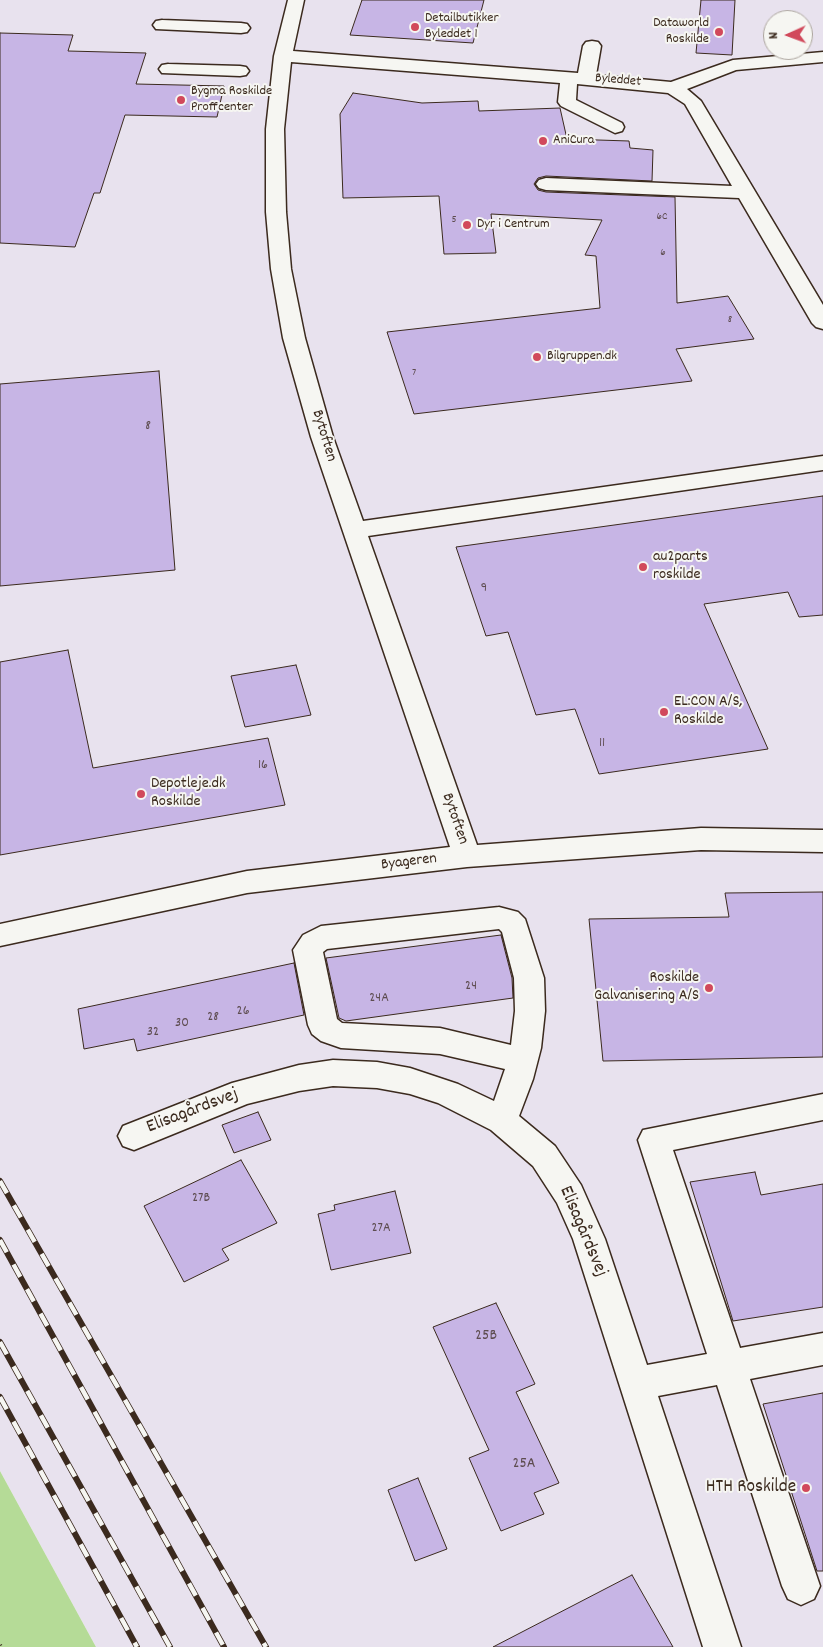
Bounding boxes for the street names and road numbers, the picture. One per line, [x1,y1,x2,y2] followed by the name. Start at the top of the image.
[594,71,642,91] street label: Byleddet
[306,408,340,464] street label: Bytoften
[436,791,472,847] street label: Bytoften
[380,850,438,876] street label: Byageren
[144,1084,242,1140] street label: Elisagårdsvej
[553,1183,611,1281] street label: Elisagårdsvej

